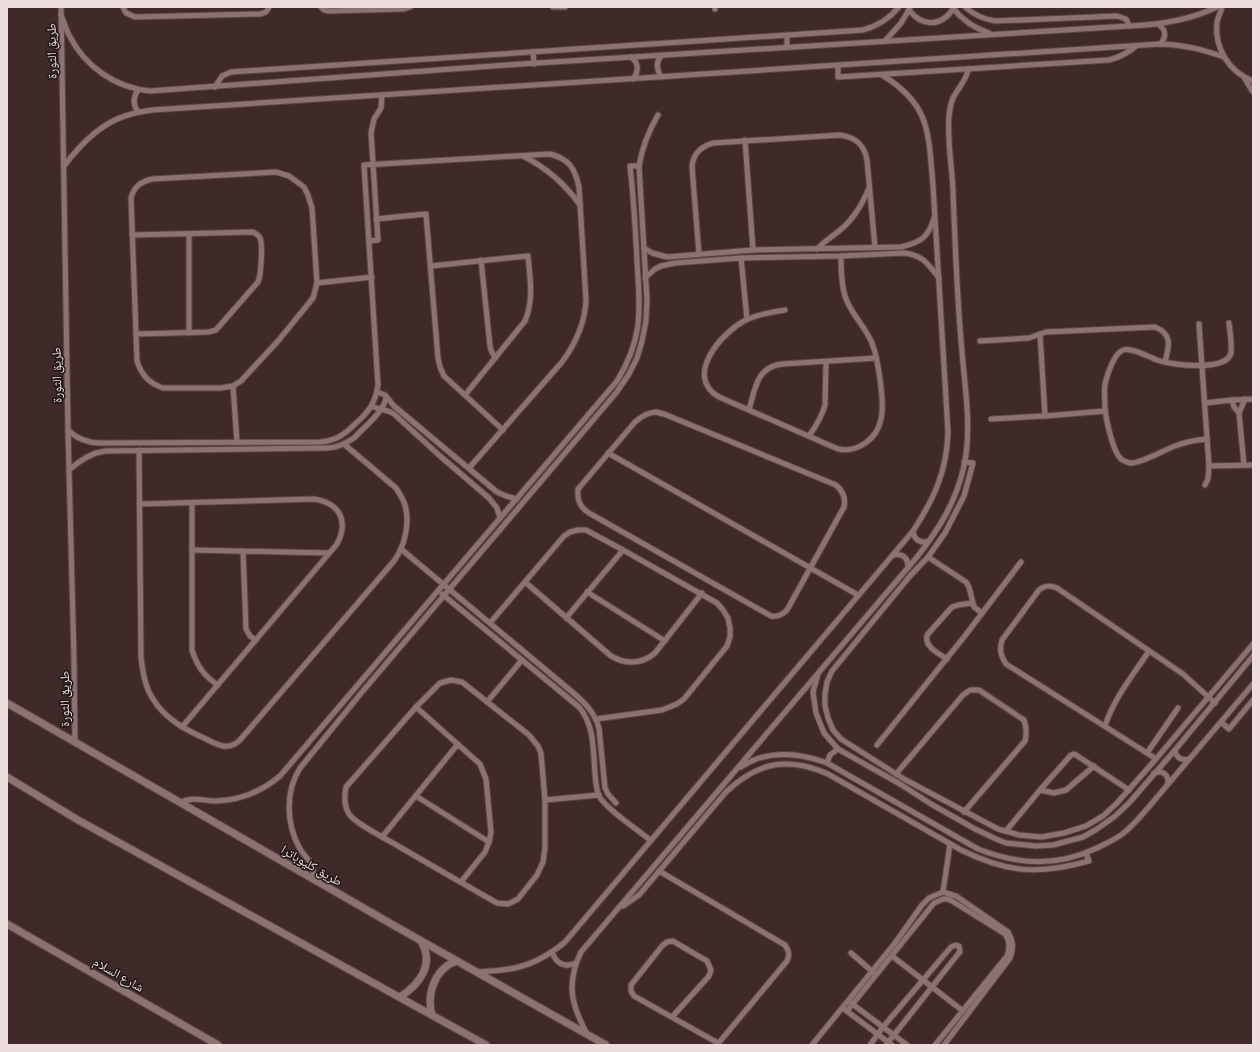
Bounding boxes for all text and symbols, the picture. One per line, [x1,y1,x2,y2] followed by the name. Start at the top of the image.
[41,23,60,79] street label: طريق الثورة
[46,347,65,403] street label: طريق الثورة
[54,671,73,727] street label: طريق الثورة
[278,839,347,890] street label: طريق كليوباترا
[90,951,148,997] street label: شارع السلام

